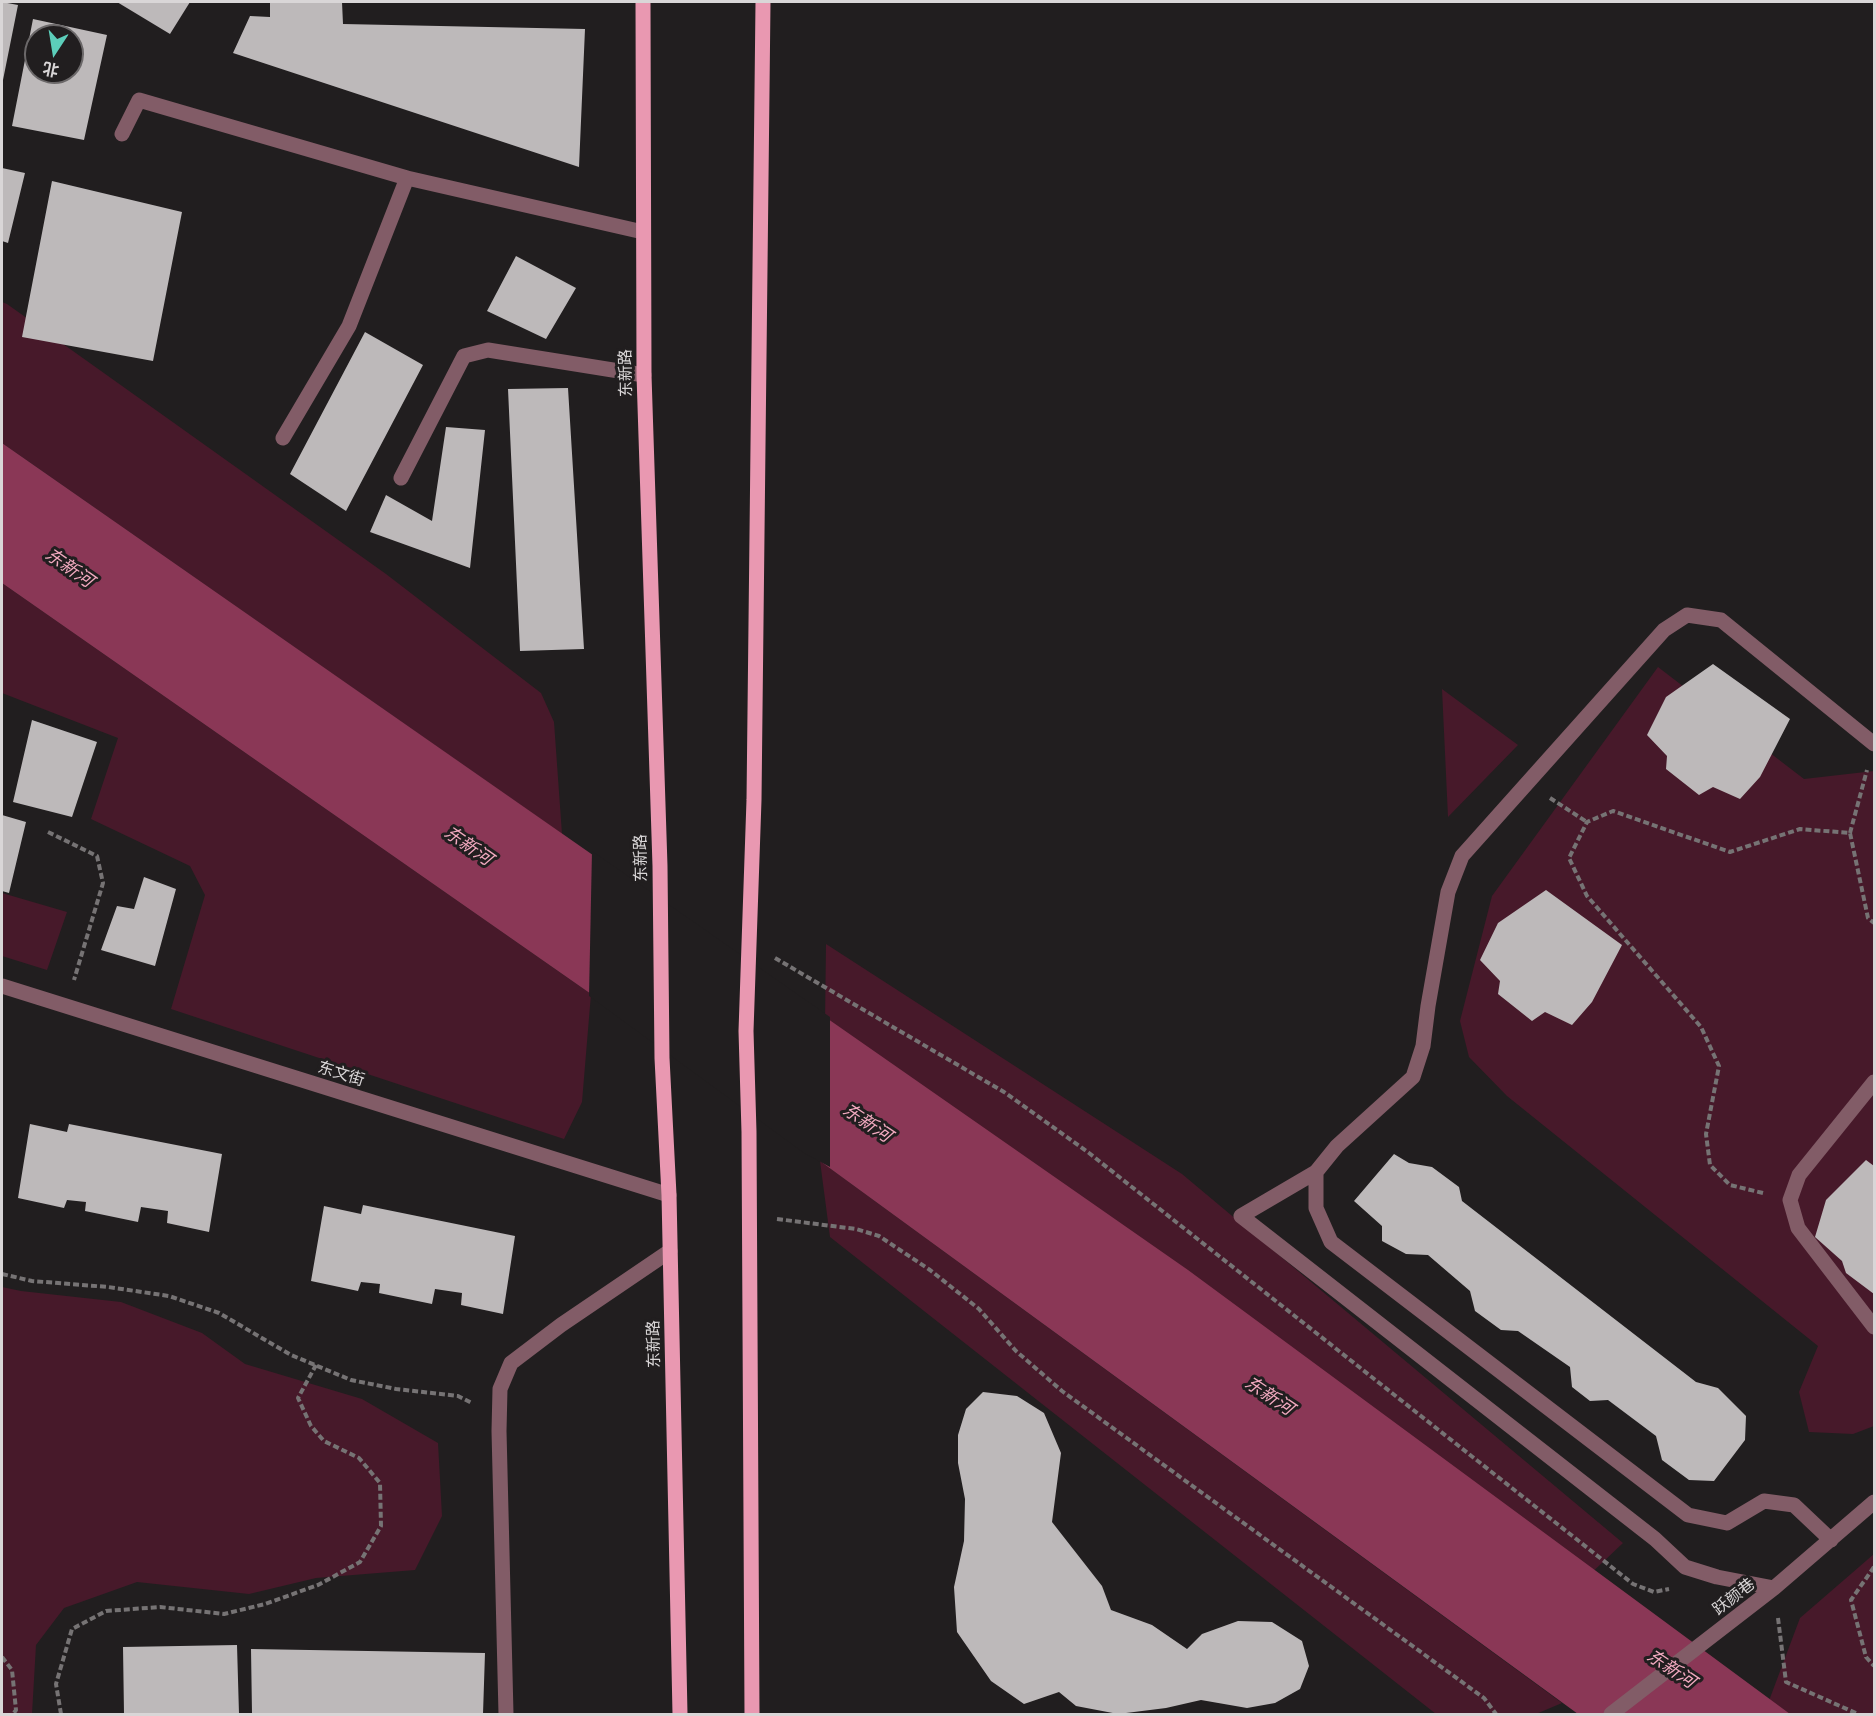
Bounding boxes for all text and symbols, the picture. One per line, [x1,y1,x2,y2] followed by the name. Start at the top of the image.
[24,24,84,84] north arrow
[41,58,61,81] text: 北
[616,349,636,397] street label: 东新路
[41,544,97,592] water label: 东新河
[440,822,496,870] water label: 东新河
[631,834,651,882] street label: 东新路
[315,1058,367,1090] street label: 东文街
[839,1099,895,1147] water label: 东新河
[644,1320,664,1368] street label: 东新路
[1241,1372,1297,1420] water label: 东新河
[1709,1575,1759,1619] street label: 跃颜巷
[1643,1645,1699,1693] water label: 东新河

